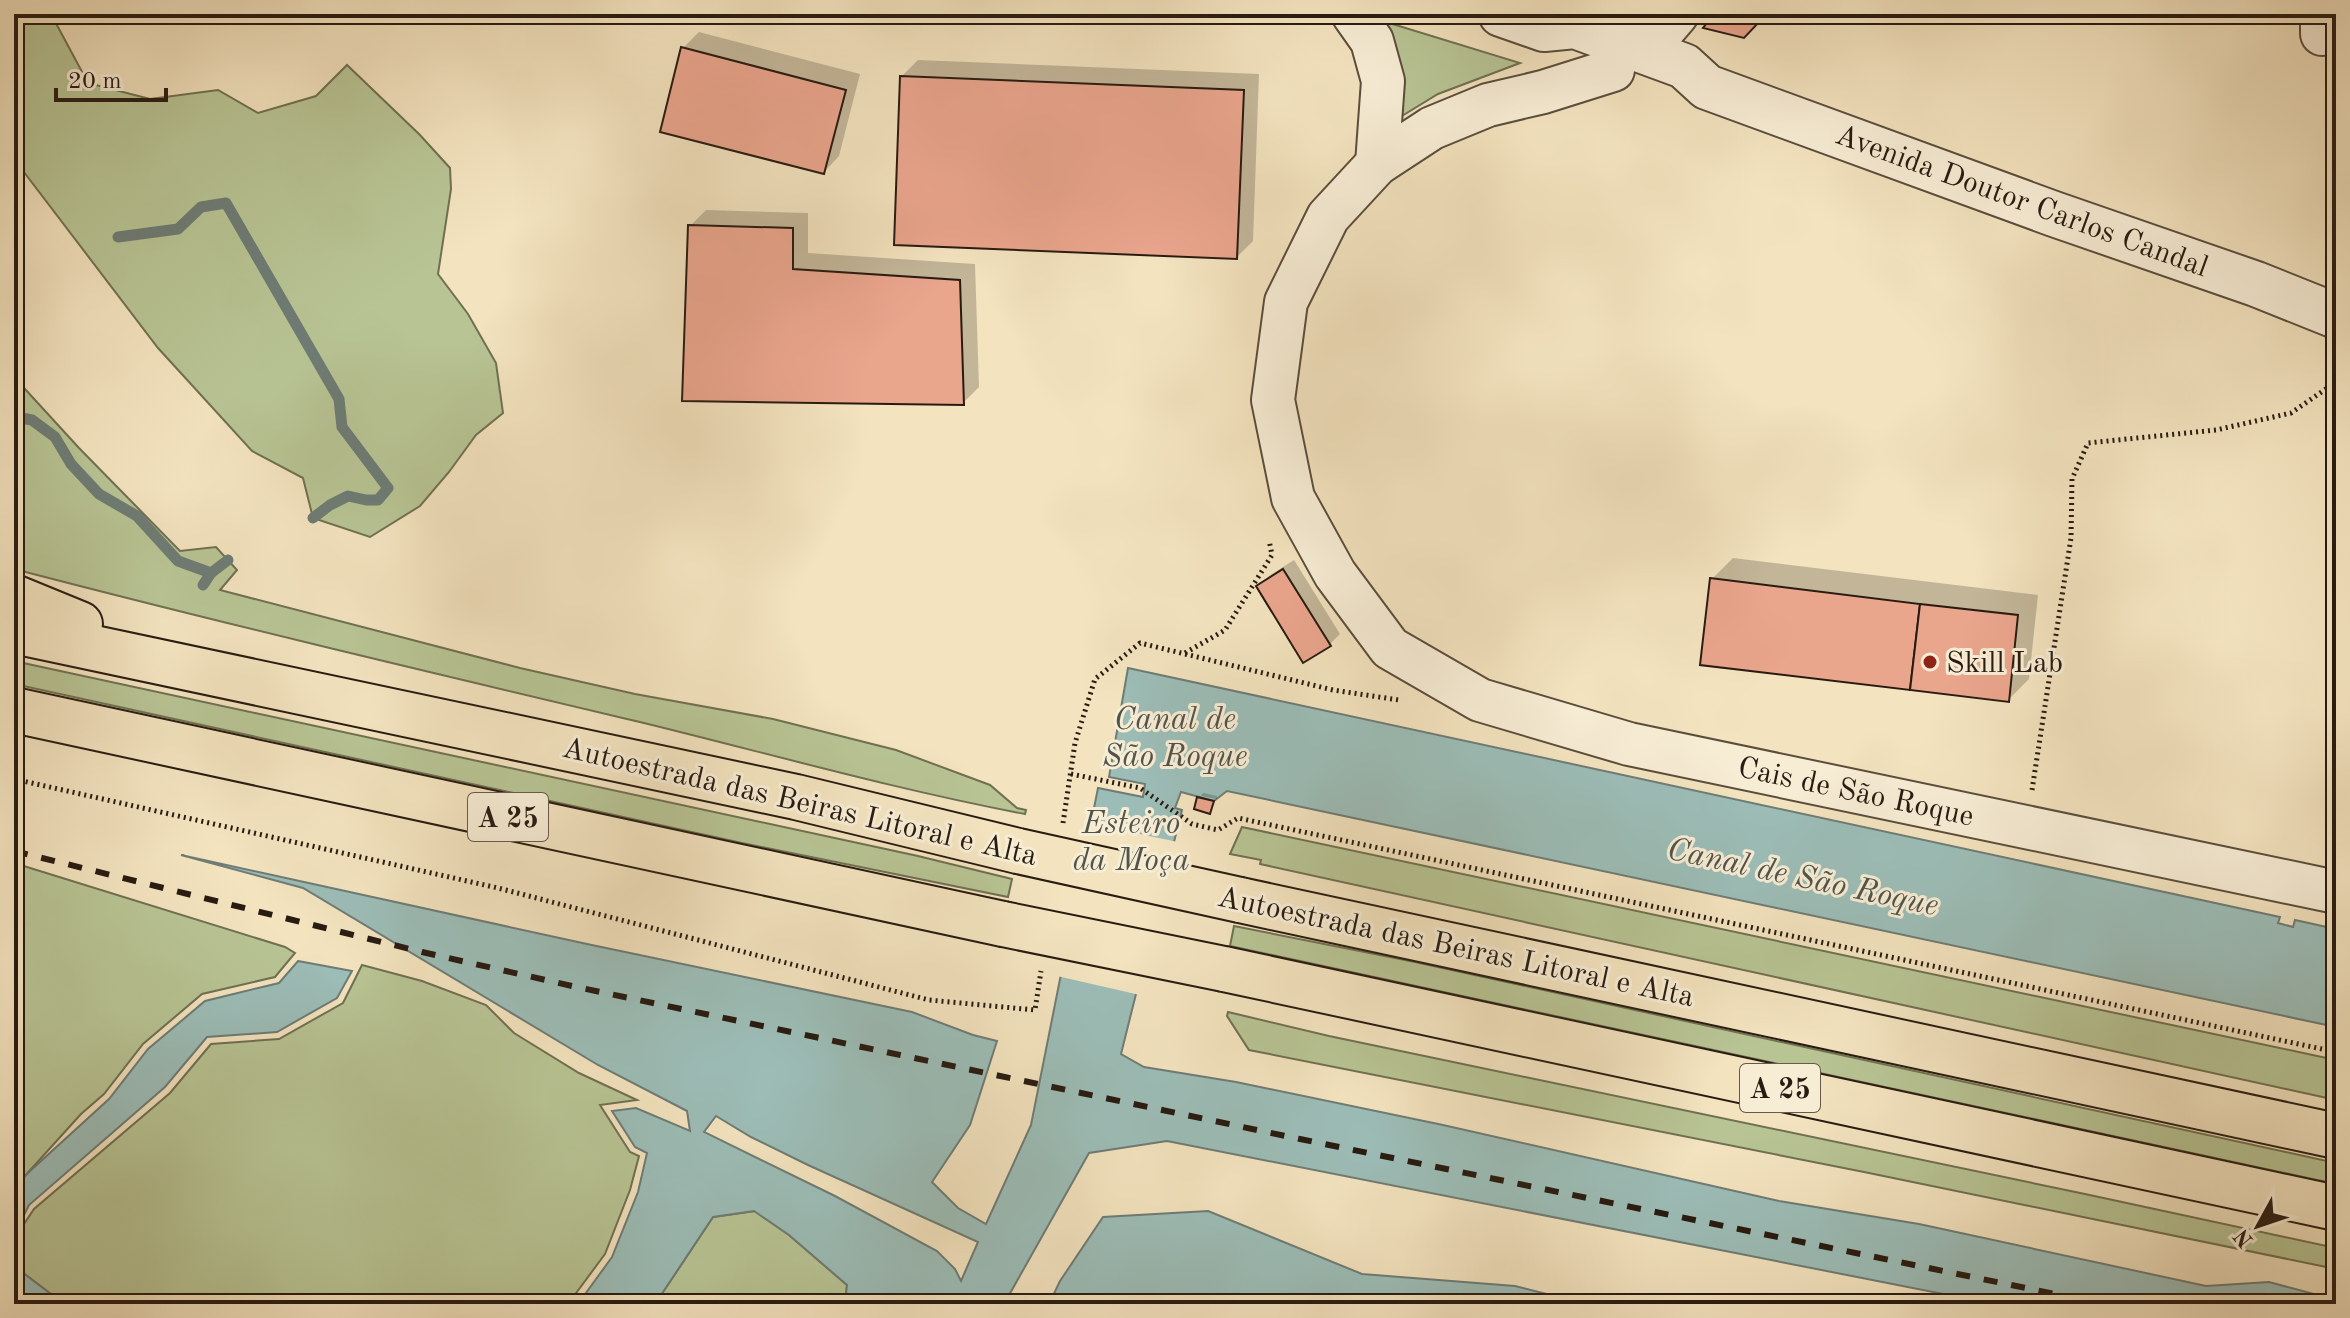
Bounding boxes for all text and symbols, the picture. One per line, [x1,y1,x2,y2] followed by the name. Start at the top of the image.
[56,52,166,102] scale bar
[68,70,122,94] text: 20 m
[1831,120,2212,283] street label: Avenida Doutor Carlos Candal
[1946,649,2063,679] place label: Skill Lab
[1921,653,1939,671] marker: Skill Lab
[1102,705,1248,774] water label: Canal de São Roque
[559,734,1040,872] street label: Autoestrada das Beiras Litoral e Alta
[1735,753,1976,833] street label: Cais de São Roque
[468,793,548,841] road number: A 25
[1072,809,1190,878] water label: Esteiro da Moça
[1664,835,1941,923] water label: Canal de São Roque
[1215,883,1697,1013] street label: Autoestrada das Beiras Litoral e Alta
[1740,1064,1820,1112] road number: A 25
[2218,1186,2298,1266] north arrow
[2230,1224,2258,1251] text: N

